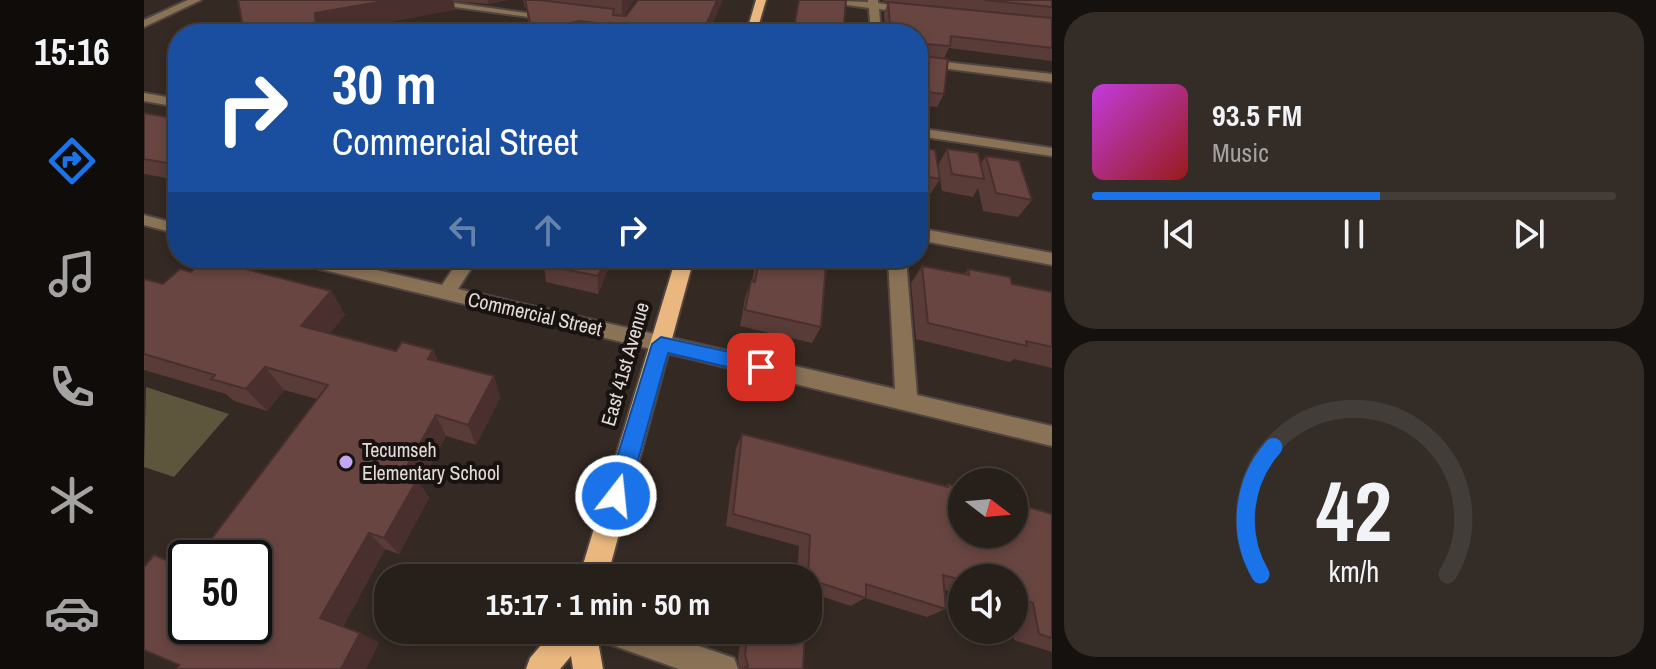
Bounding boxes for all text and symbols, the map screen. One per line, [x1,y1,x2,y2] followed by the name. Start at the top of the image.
[34,28,110,76] text: 15:16
[332,46,437,121] text: 30 m
[200,56,304,160] icon: right
[1212,95,1302,135] text: 93.5 FM
[332,118,578,166] text: Commercial Street
[44,133,100,189] icon: directions
[1212,135,1269,170] text: Music
[442,208,486,252] icon: left
[526,208,570,252] icon: ahead
[610,208,654,252] icon: right
[1157,212,1201,256] icon: previous
[1332,212,1376,256] icon: pause
[1507,212,1551,256] icon: next
[44,246,100,302] icon: music
[465,285,605,342] street label: Commercial Street
[594,299,655,429] street label: East 41st Avenue
[727,333,795,401] pin
[739,345,783,389] icon: arrive
[44,359,100,415] icon: phone
[362,436,500,486] place label: Tecumseh Elementary School
[337,453,355,471] marker: Tecumseh Elementary School
[574,454,658,538] position arrow
[1316,454,1392,566] text: 42
[948,468,1028,548] north arrow
[948,468,1028,644] map controls
[44,472,100,528] icon: climate
[168,540,272,644] speed limit sign: 50
[1329,552,1379,591] text: km/h
[948,564,1028,644] button: sound
[486,584,710,624] text: 15:17 · 1 min · 50 m
[44,585,100,641] icon: car

